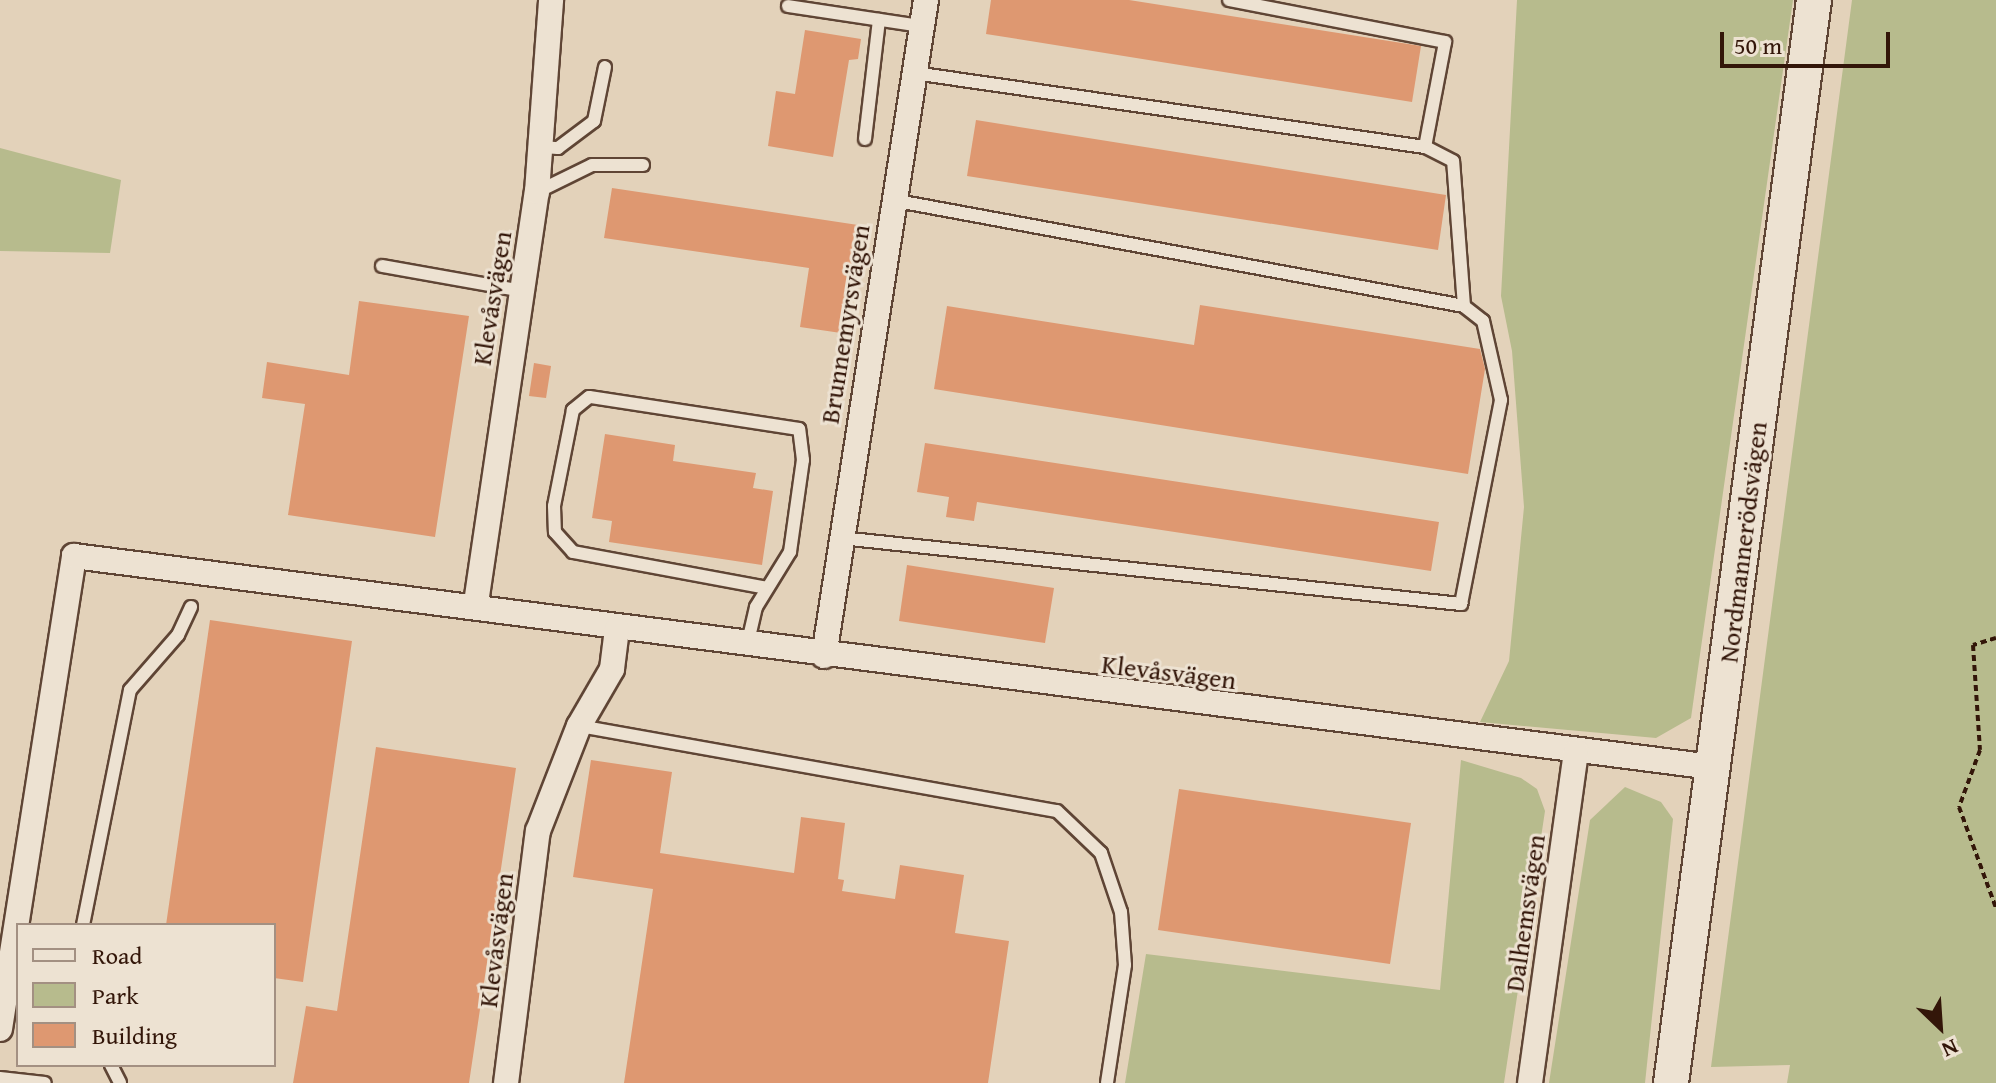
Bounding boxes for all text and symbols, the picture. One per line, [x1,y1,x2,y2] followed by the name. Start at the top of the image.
[1724,16,1894,66] scale bar
[1734,28,1782,63] text: 50 m
[814,222,876,426] street label: Brunnemyrsvägen
[466,229,518,367] street label: Klevåsvägen
[1713,420,1773,664] street label: Nordmannerödsvägen
[1100,648,1238,696] street label: Klevåsvägen
[1499,832,1551,994] street label: Dalhemsvägen
[472,871,520,1009] street label: Klevåsvägen
[16,923,276,1067] legend
[92,938,142,973] text: Road
[92,978,138,1013] text: Park
[1900,987,1980,1067] north arrow
[92,1018,177,1053] text: Building
[1937,1031,1964,1066] text: N

